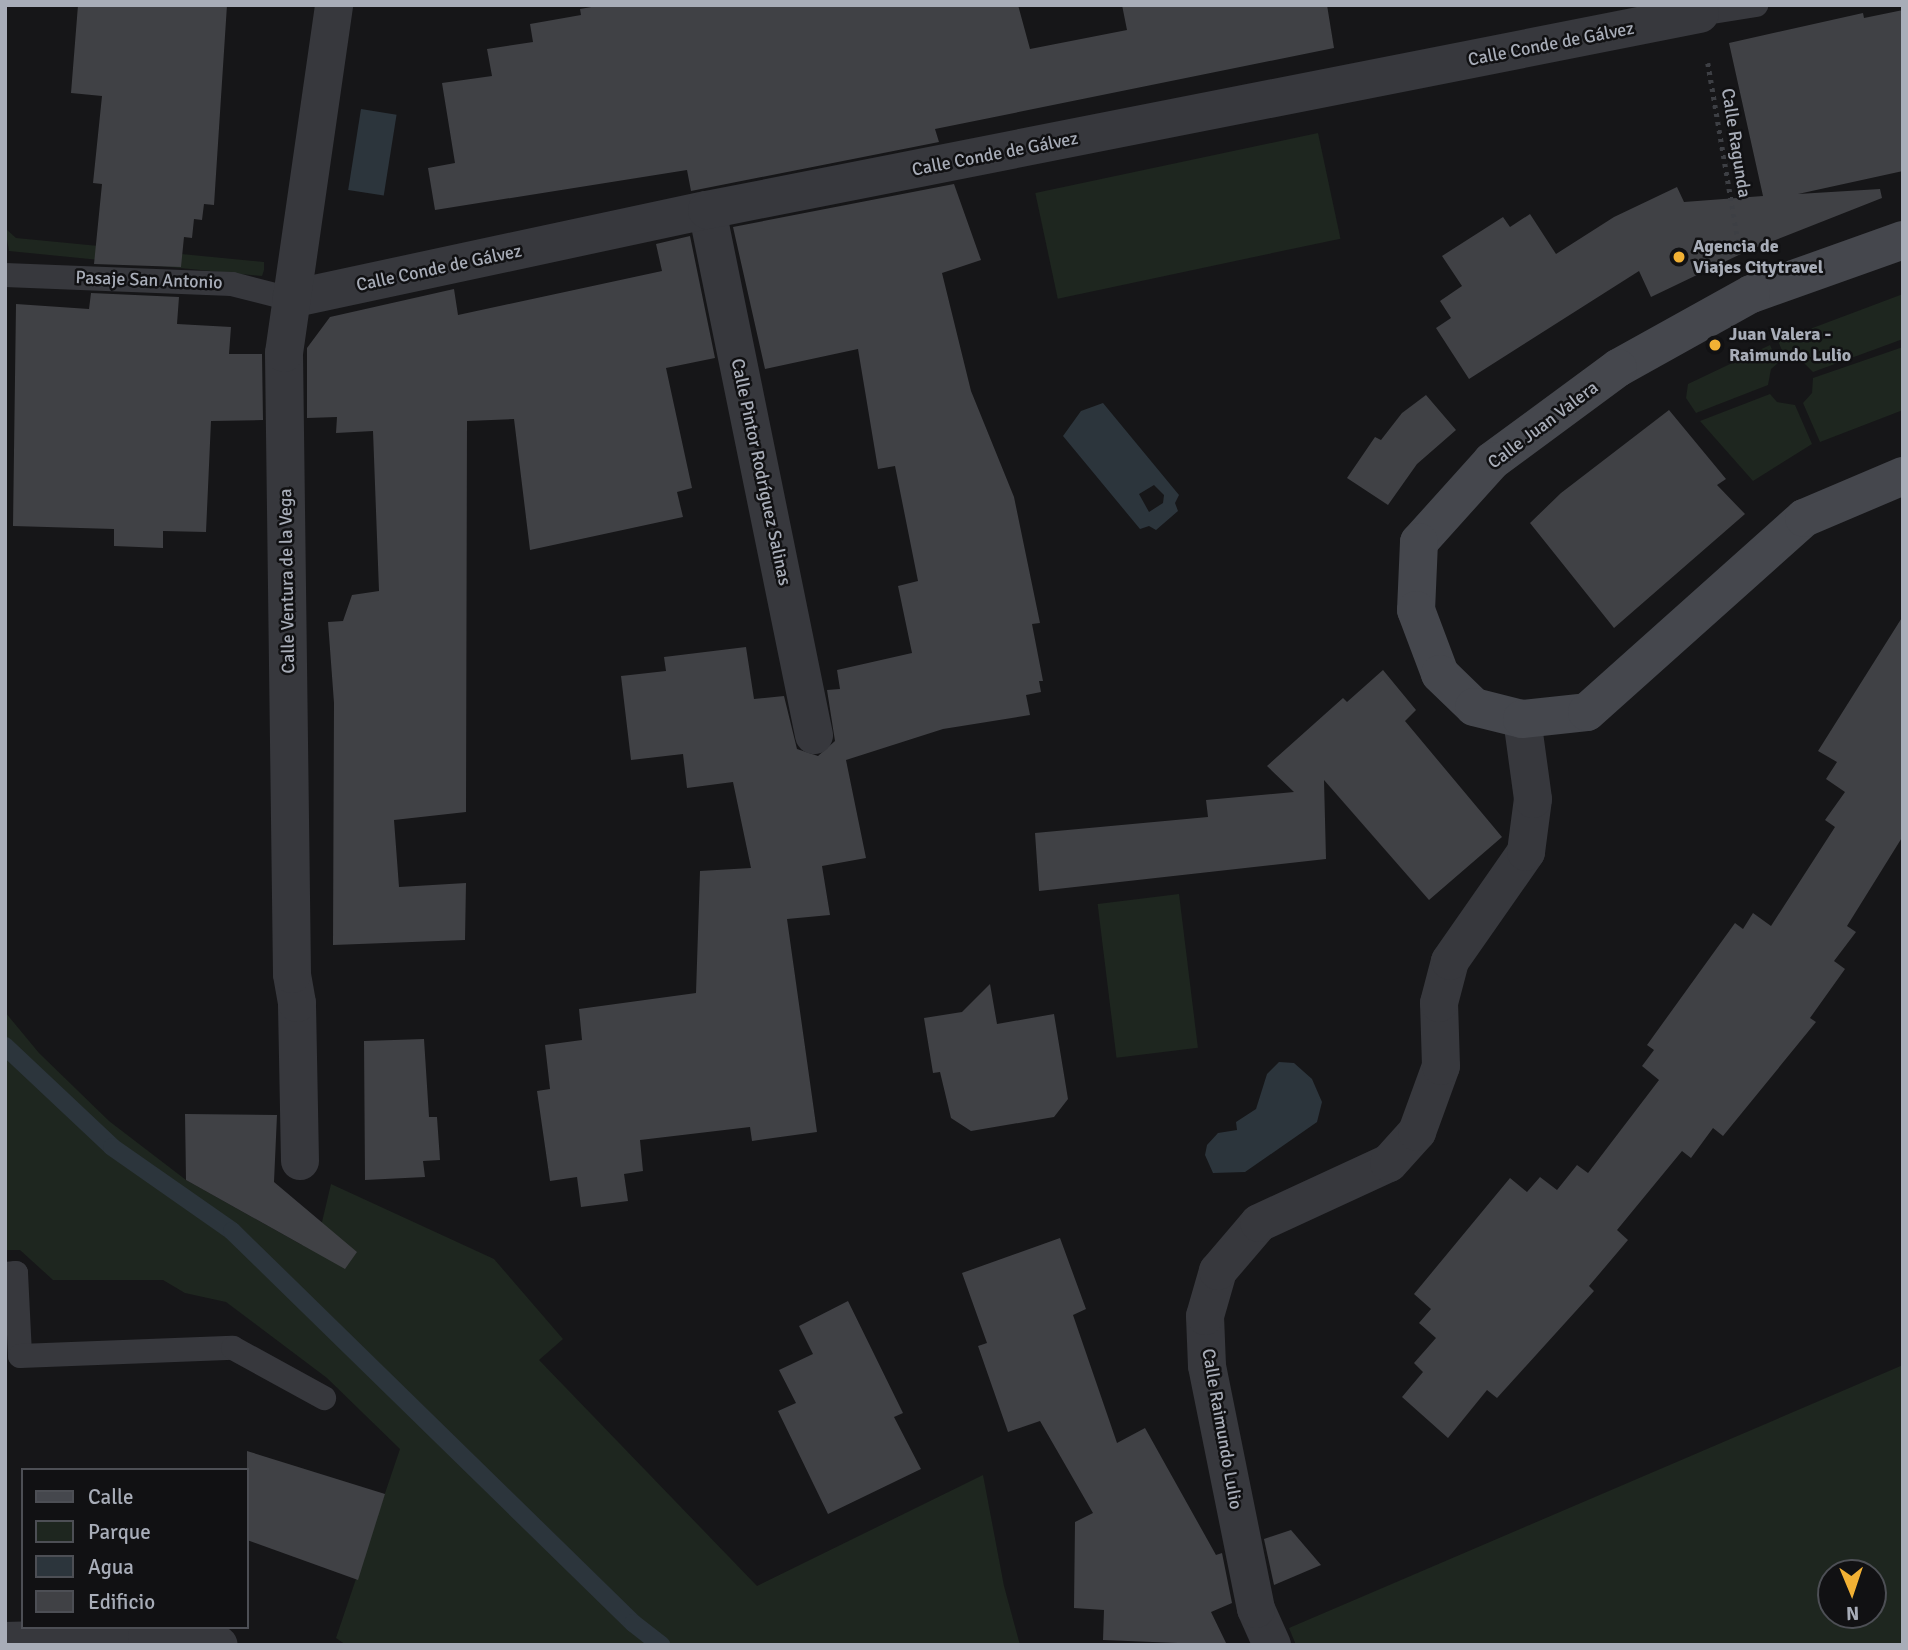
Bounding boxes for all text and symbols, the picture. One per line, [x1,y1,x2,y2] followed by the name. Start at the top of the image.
[1466,17,1636,71] street label: Calle Conde de Gálvez
[1717,87,1755,199] street label: Calle Ragunda
[910,127,1080,181] street label: Calle Conde de Gálvez
[1693,236,1823,278] place label: Agencia de Viajes Citytravel
[354,240,524,296] street label: Calle Conde de Gálvez
[1671,249,1687,265] marker: Agencia de Viajes Citytravel
[75,267,223,293] street label: Pasaje San Antonio
[1729,324,1851,366] place label: Juan Valera - Raimundo Lulio
[1707,337,1723,353] marker: Juan Valera - Raimundo Lulio
[726,356,796,588] street label: Calle Pintor Rodríguez Salinas
[1484,377,1602,473] street label: Calle Juan Valera
[275,488,299,674] street label: Calle Ventura de la Vega
[1197,1347,1247,1511] street label: Calle Raimundo Lulio
[21,1468,248,1629] legend
[88,1484,134,1510] text: Calle
[88,1519,151,1545] text: Parque
[88,1554,134,1580] text: Agua
[1817,1559,1887,1629] north arrow
[88,1589,155,1615] text: Edificio
[1846,1601,1860,1625] text: N

